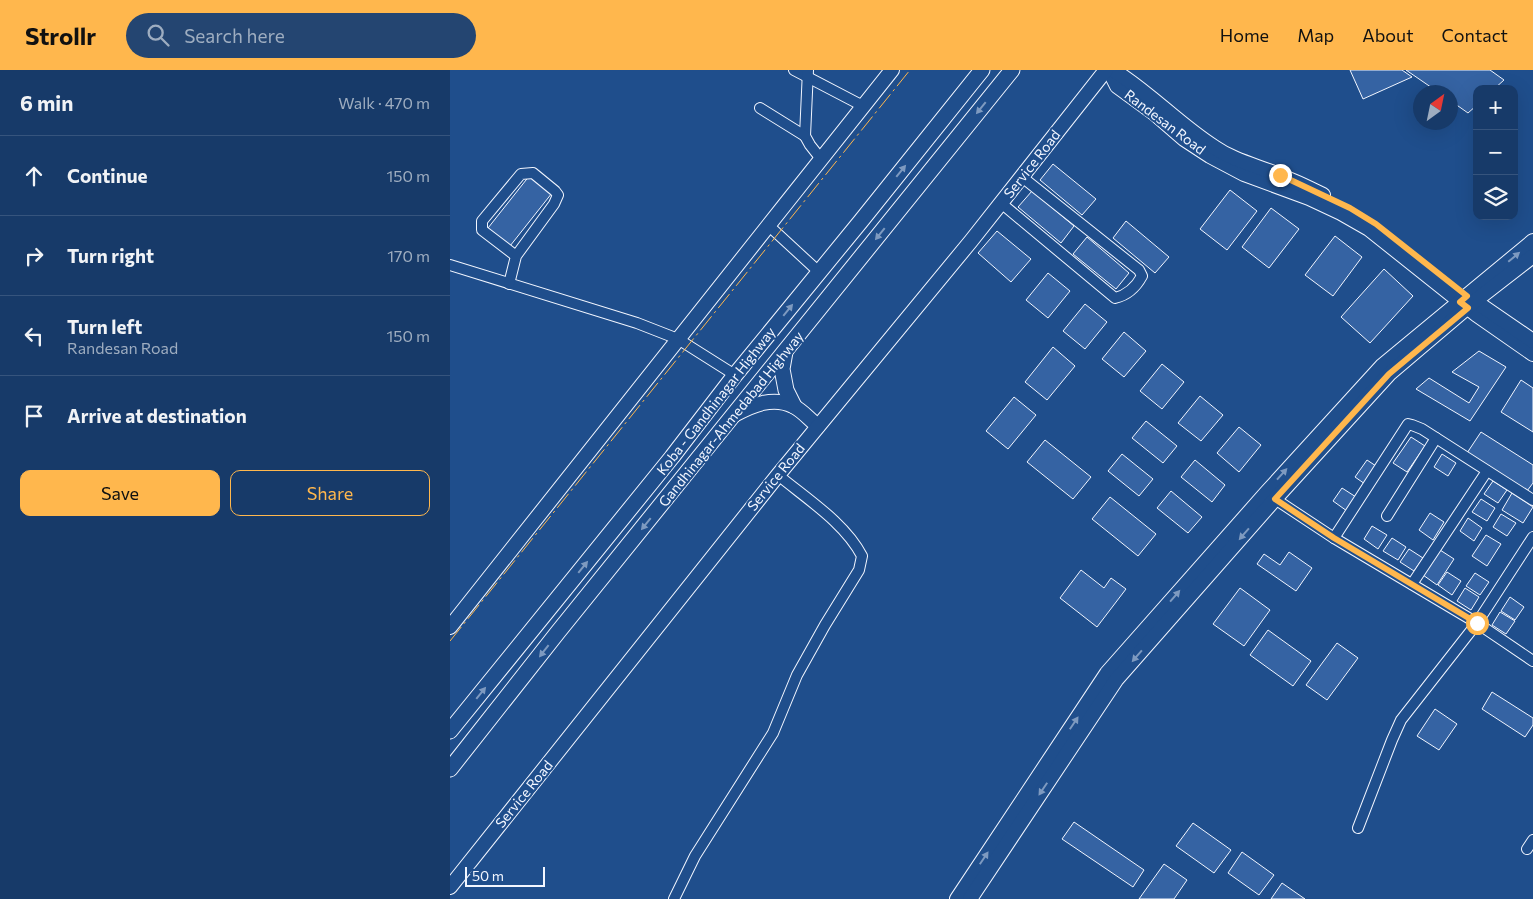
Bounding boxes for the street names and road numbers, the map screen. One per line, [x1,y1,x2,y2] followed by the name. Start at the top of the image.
[1121,86,1209,158] street label: Randesan Road
[1000,126,1063,201] street label: Service Road
[653,323,779,478] street label: Koba - Gandhinagar Highway
[655,328,807,510] street label: Gandhinagar-Ahmedabad Highway
[743,440,808,514] street label: Service Road
[491,757,556,831] street label: Service Road

